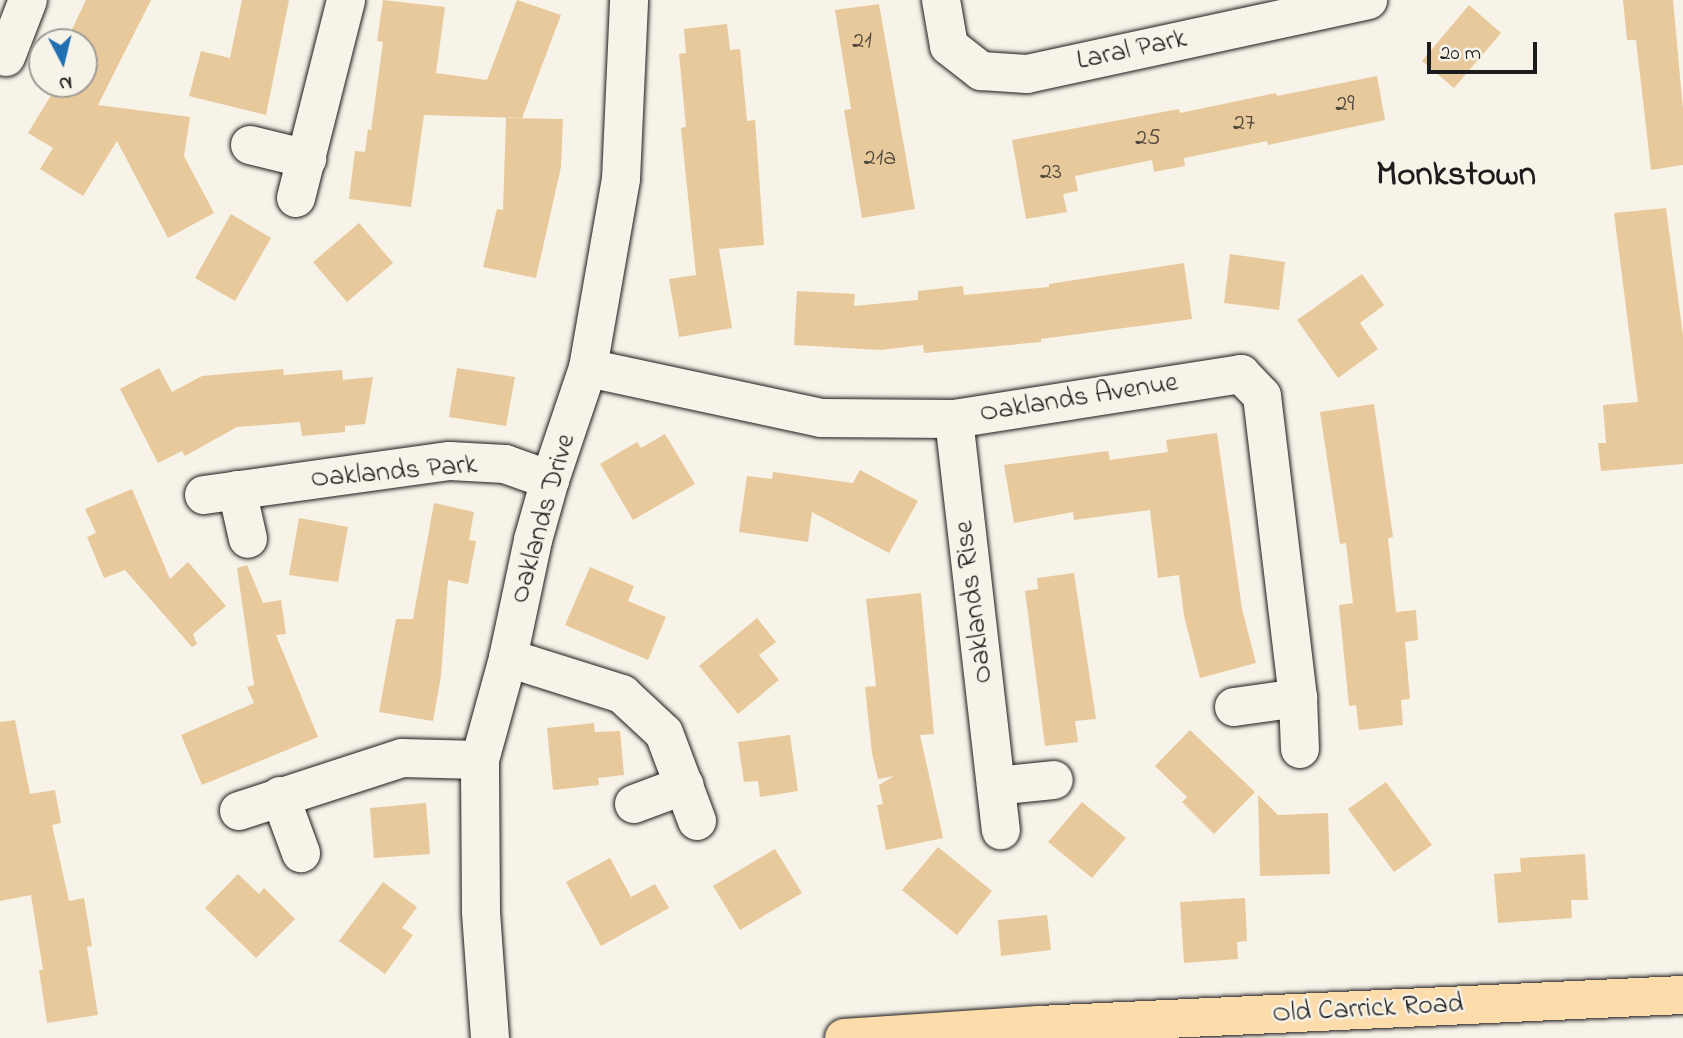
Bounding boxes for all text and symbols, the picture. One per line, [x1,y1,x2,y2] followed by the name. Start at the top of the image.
[1074,23,1190,79] street label: Laral Park
[28,28,98,98] north arrow
[852,28,872,56] house number: 21
[1431,28,1541,72] scale bar
[1440,39,1481,69] text: 20 m
[57,68,73,97] text: N
[1335,91,1355,119] house number: 29
[1233,110,1255,138] house number: 27
[1135,125,1161,153] house number: 25
[864,145,896,173] house number: 21a
[1376,155,1536,197] district label: Monkstown
[1040,159,1062,187] house number: 23
[978,367,1180,431] street label: Oaklands Avenue
[504,430,584,608] street label: Oaklands Drive
[309,449,479,497] street label: Oaklands Park
[948,519,1002,685] street label: Oaklands Rise
[1272,988,1464,1032] street label: Old Carrick Road

